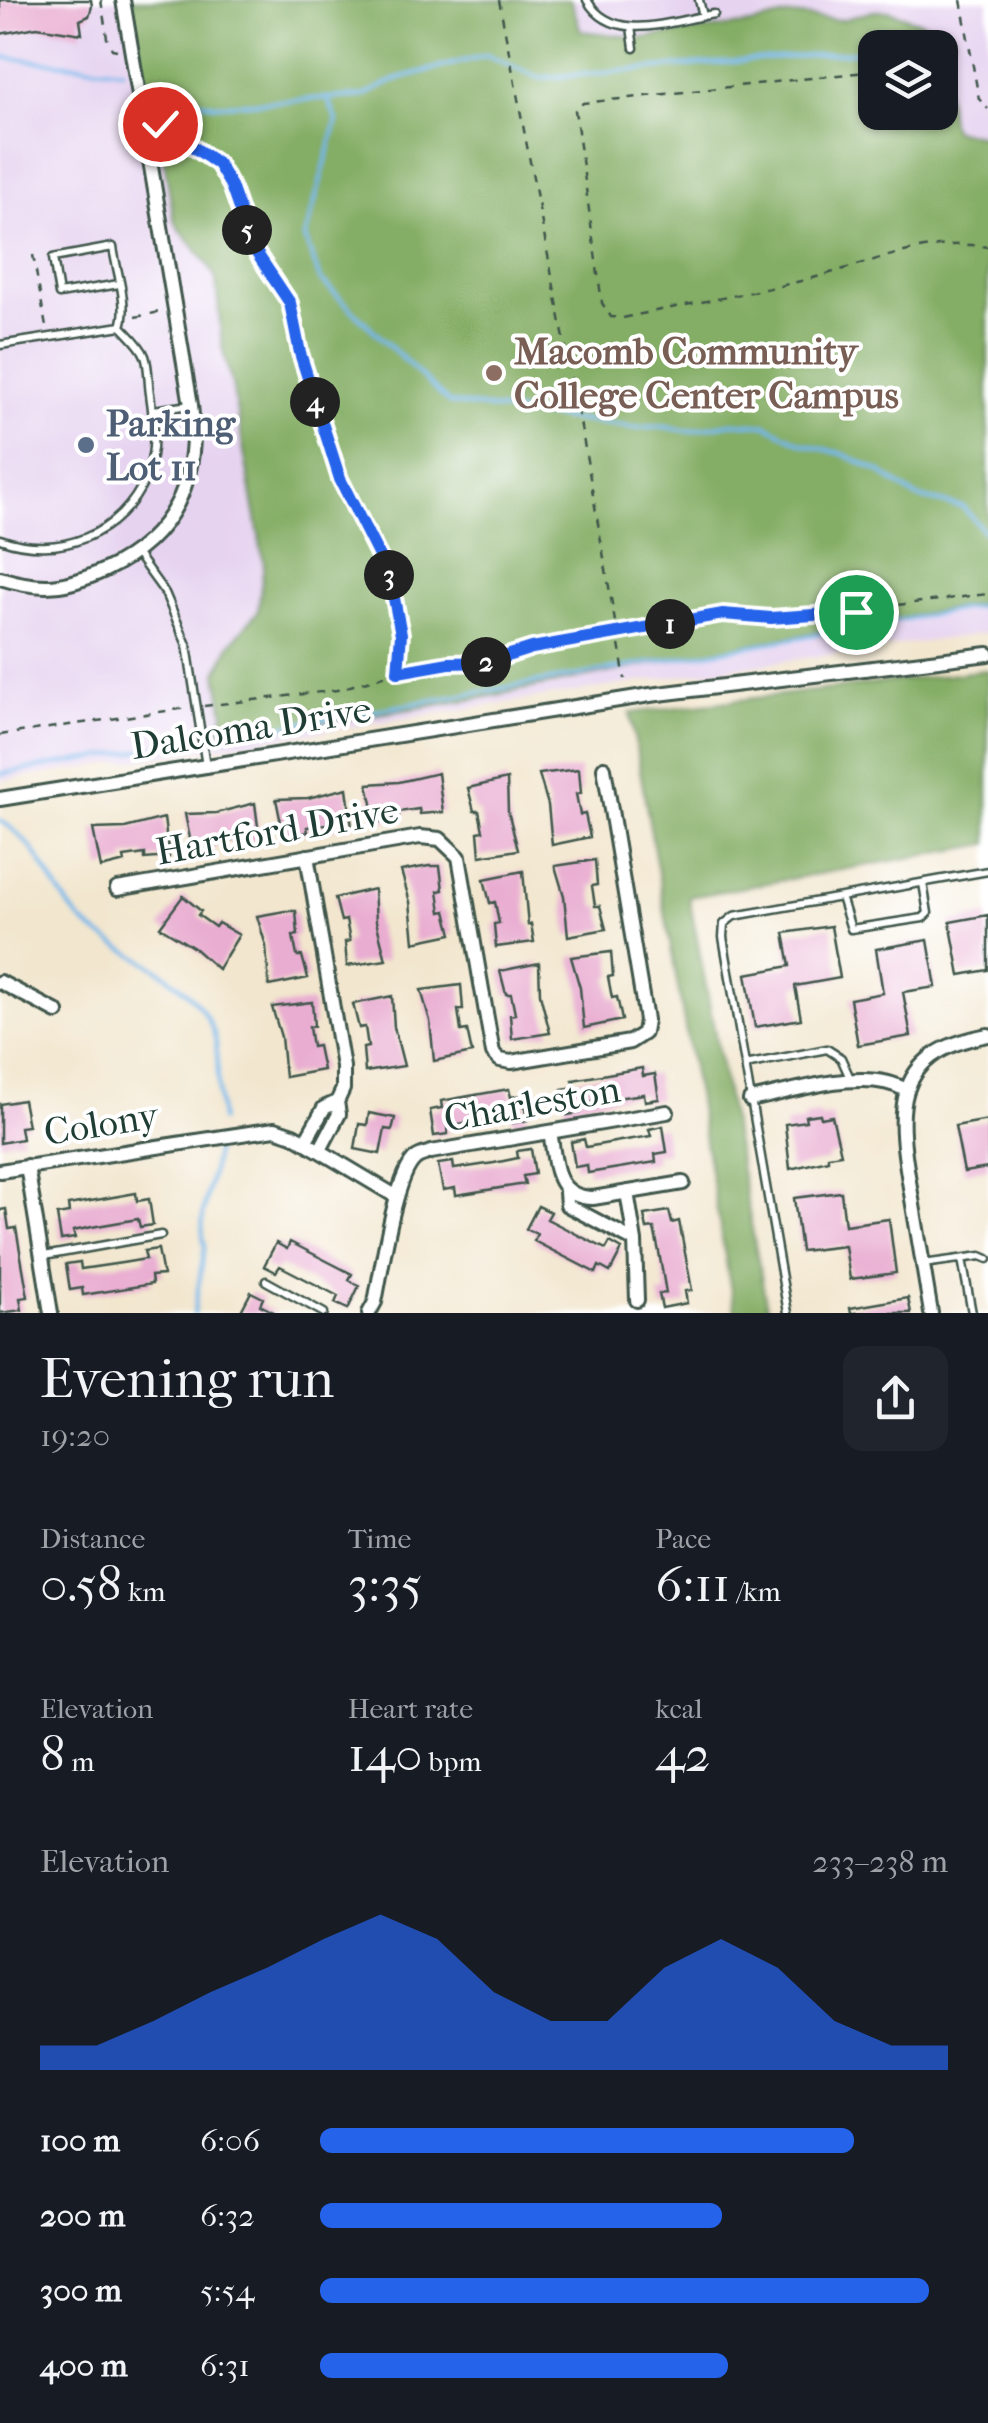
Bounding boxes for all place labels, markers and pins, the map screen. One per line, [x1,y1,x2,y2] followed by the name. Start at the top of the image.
[118,82,203,167] pin
[222,205,272,255] pin: 5
[514,329,899,418] place label: Macomb Community College Center Campus
[483,362,505,384] marker: Macomb Community College Center Campus
[290,377,340,427] pin: 4
[106,401,237,490] place label: Parking Lot 11
[75,434,97,456] marker: Parking Lot 11
[364,550,414,600] pin: 3
[814,570,899,655] pin
[645,599,695,649] pin: 1
[461,637,511,687] pin: 2

